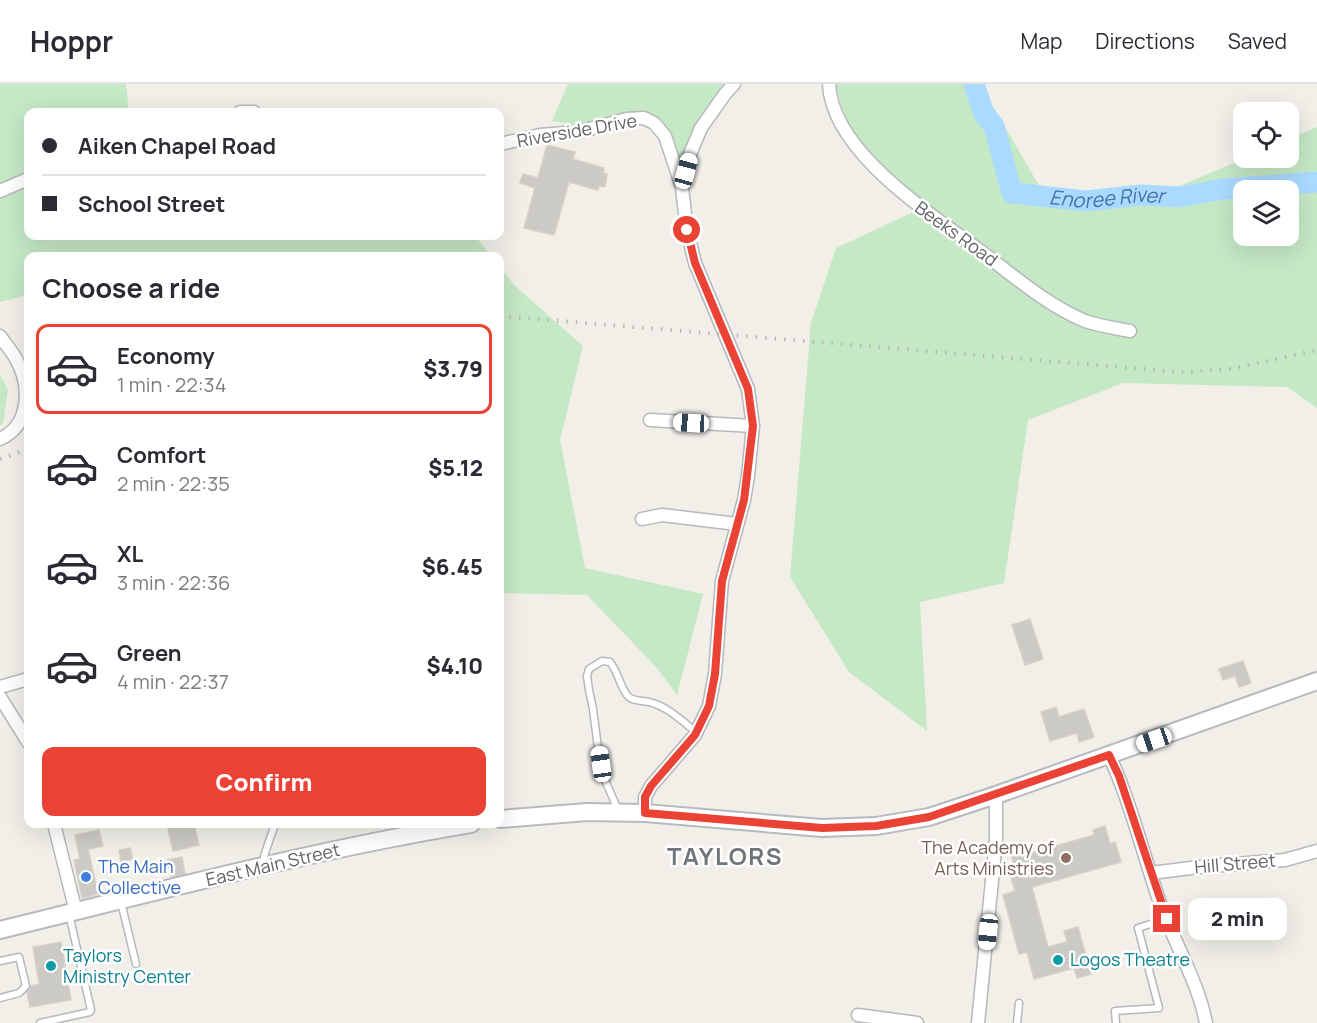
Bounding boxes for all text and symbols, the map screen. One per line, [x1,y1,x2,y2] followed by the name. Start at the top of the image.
[30,22,113,60] text: Hoppr
[1021,27,1062,55] text: Map
[1095,27,1195,55] text: Directions
[1228,27,1287,55] text: Saved
[1233,102,1299,246] map controls
[1233,102,1299,168] button: locate
[515,108,639,152] street label: Riverside Drive
[78,131,276,161] text: Aiken Chapel Road
[673,151,699,191] car
[1048,180,1168,214] water label: Enoree River
[1233,180,1299,246] button: layers
[78,189,225,219] text: School Street
[910,195,1003,271] street label: Beeks Road
[673,216,700,243] route start
[42,269,220,306] text: Choose a ride
[117,341,215,371] text: Economy
[45,342,99,396] icon: car
[423,354,483,384] text: $3.79
[117,371,226,398] text: 1 min · 22:34
[673,413,709,433] car
[117,440,206,470] text: Comfort
[45,441,99,495] icon: car
[428,453,483,483] text: $5.12
[117,470,230,497] text: 2 min · 22:35
[117,539,143,569] text: XL
[45,540,99,594] icon: car
[422,552,483,582] text: $6.45
[117,569,230,596] text: 3 min · 22:36
[117,638,182,668] text: Green
[45,639,99,693] icon: car
[427,651,483,681] text: $4.10
[117,668,229,695] text: 4 min · 22:37
[1134,726,1174,754] car
[590,745,612,783] car
[42,747,486,816] button: Confirm
[921,835,1055,880] place label: The Academy of Arts Ministries
[203,837,342,891] street label: East Main Street
[667,839,783,872] district label: TAYLORS
[1193,848,1277,879] street label: Hill Street
[1059,851,1073,865] marker: The Academy of Arts Ministries
[98,854,181,899] place label: The Main Collective
[79,870,93,884] marker: The Main Collective
[1188,898,1287,940] callout: 2 min
[1153,905,1180,932] route end
[1211,905,1264,932] text: 2 min
[977,913,999,951] car
[63,943,192,988] place label: Taylors Ministry Center
[1070,947,1190,971] place label: Logos Theatre
[1051,953,1065,967] marker: Logos Theatre
[44,959,58,973] marker: Taylors Ministry Center

